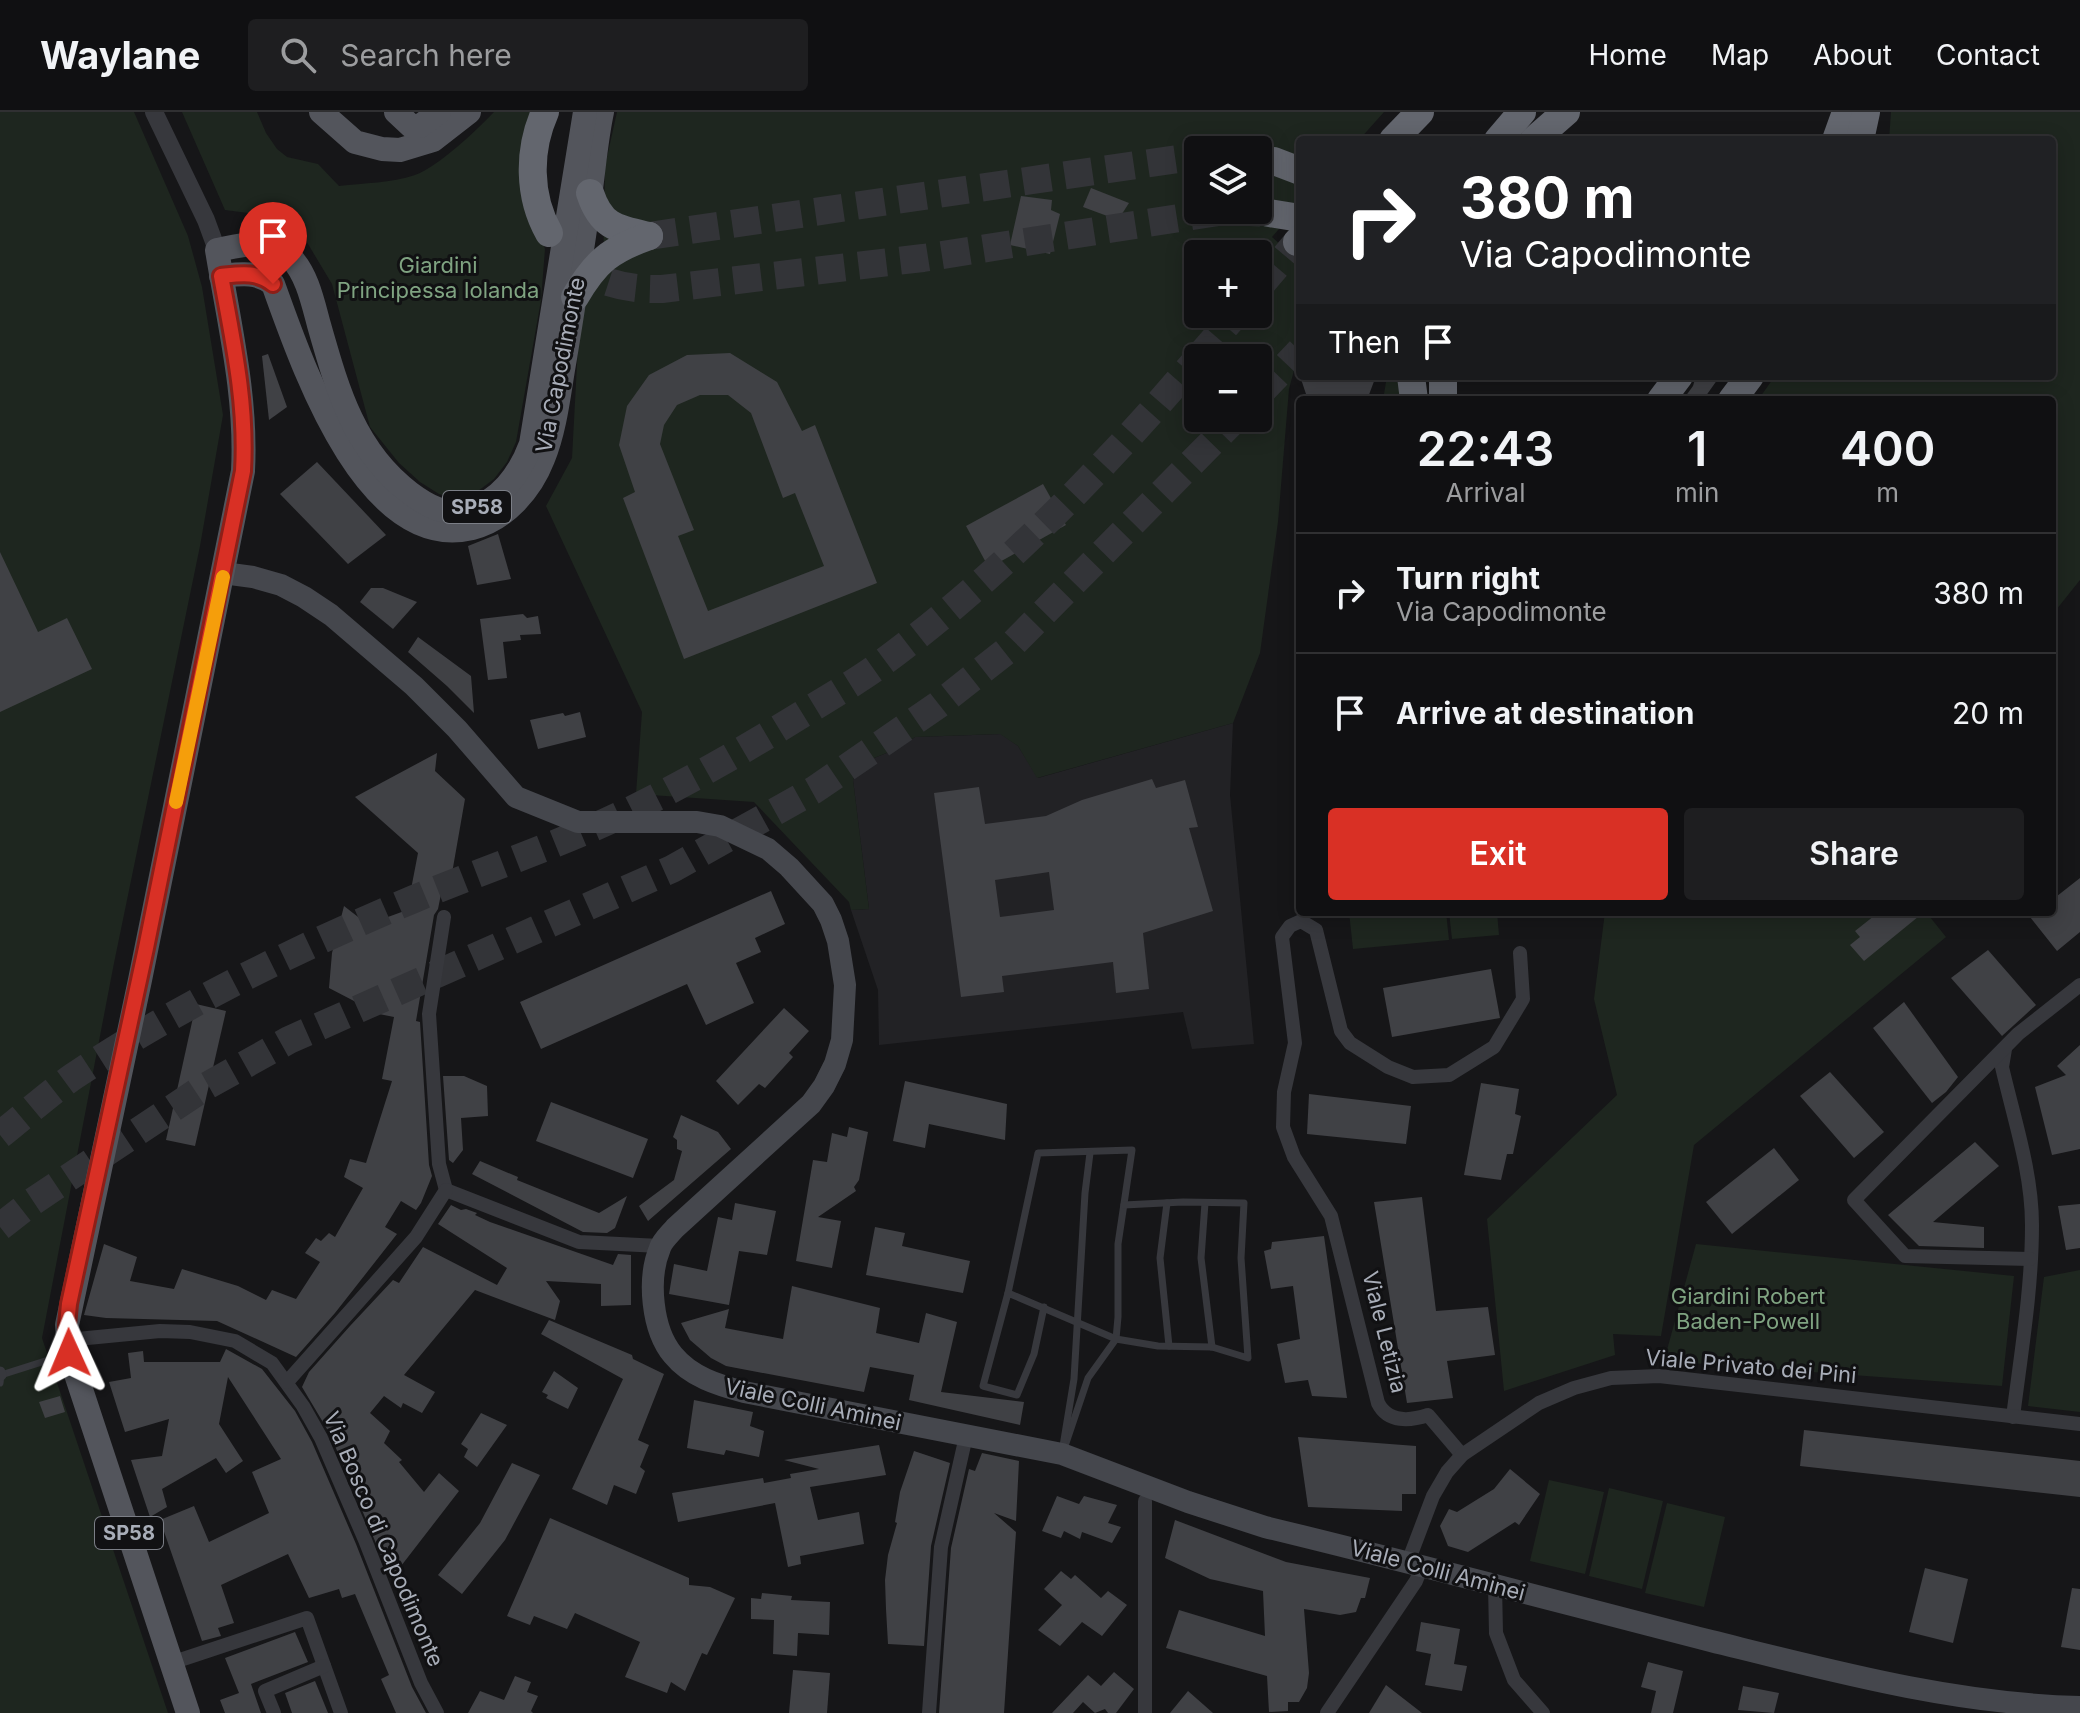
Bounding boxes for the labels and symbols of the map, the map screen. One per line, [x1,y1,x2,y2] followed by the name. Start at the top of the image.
[239,202,307,284] pin
[337,252,539,303] park label: Giardini Principessa Iolanda
[530,275,590,455] street label: Via Capodimonte
[443,491,511,523] road number: SP58
[1357,1268,1413,1396] street label: Viale Letizia
[1671,1283,1825,1334] park label: Giardini Robert Baden-Powell
[27,1311,111,1395] position arrow
[1644,1344,1858,1388] street label: Viale Privato dei Pini
[722,1373,904,1435] street label: Viale Colli Aminei
[318,1408,450,1670] street label: Via Bosco di Capodimonte
[95,1517,163,1549] road number: SP58
[1348,1534,1528,1606] street label: Viale Colli Aminei

